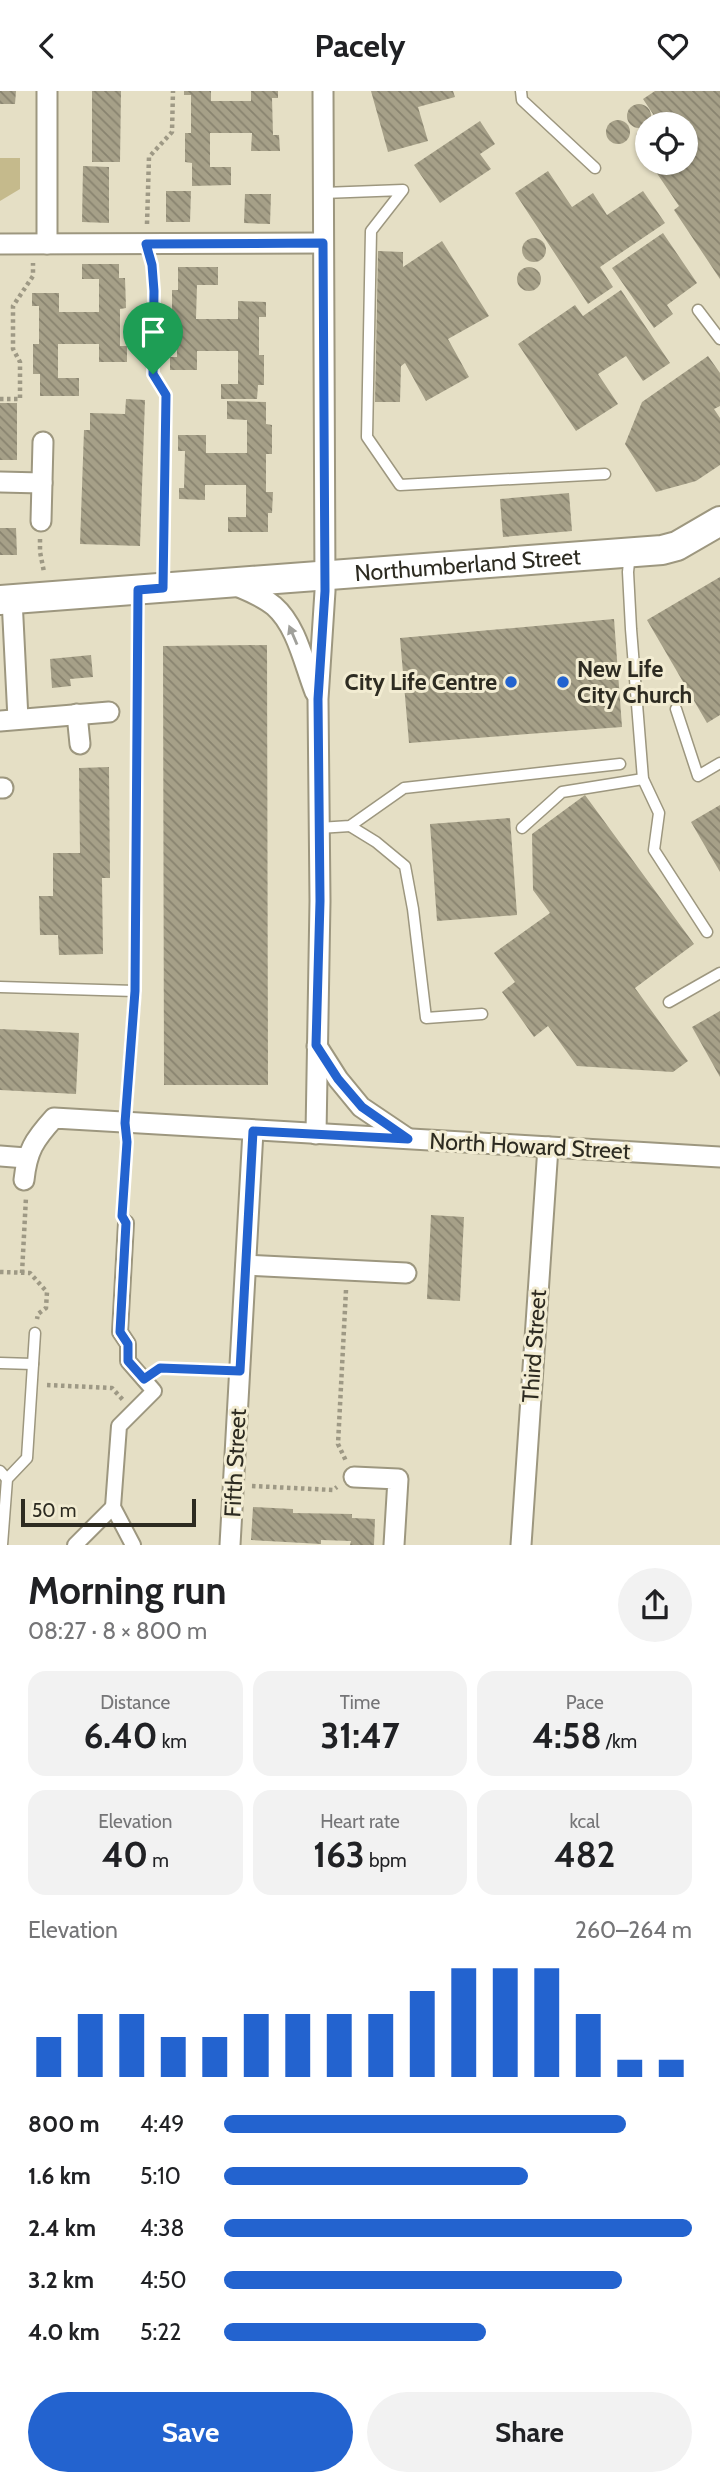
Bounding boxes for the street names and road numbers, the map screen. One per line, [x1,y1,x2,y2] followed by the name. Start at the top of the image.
[354,542,582,587] street label: Northumberland Street
[429,1127,631,1165] street label: North Howard Street
[516,1288,552,1404] street label: Third Street
[218,1408,252,1518] street label: Fifth Street

